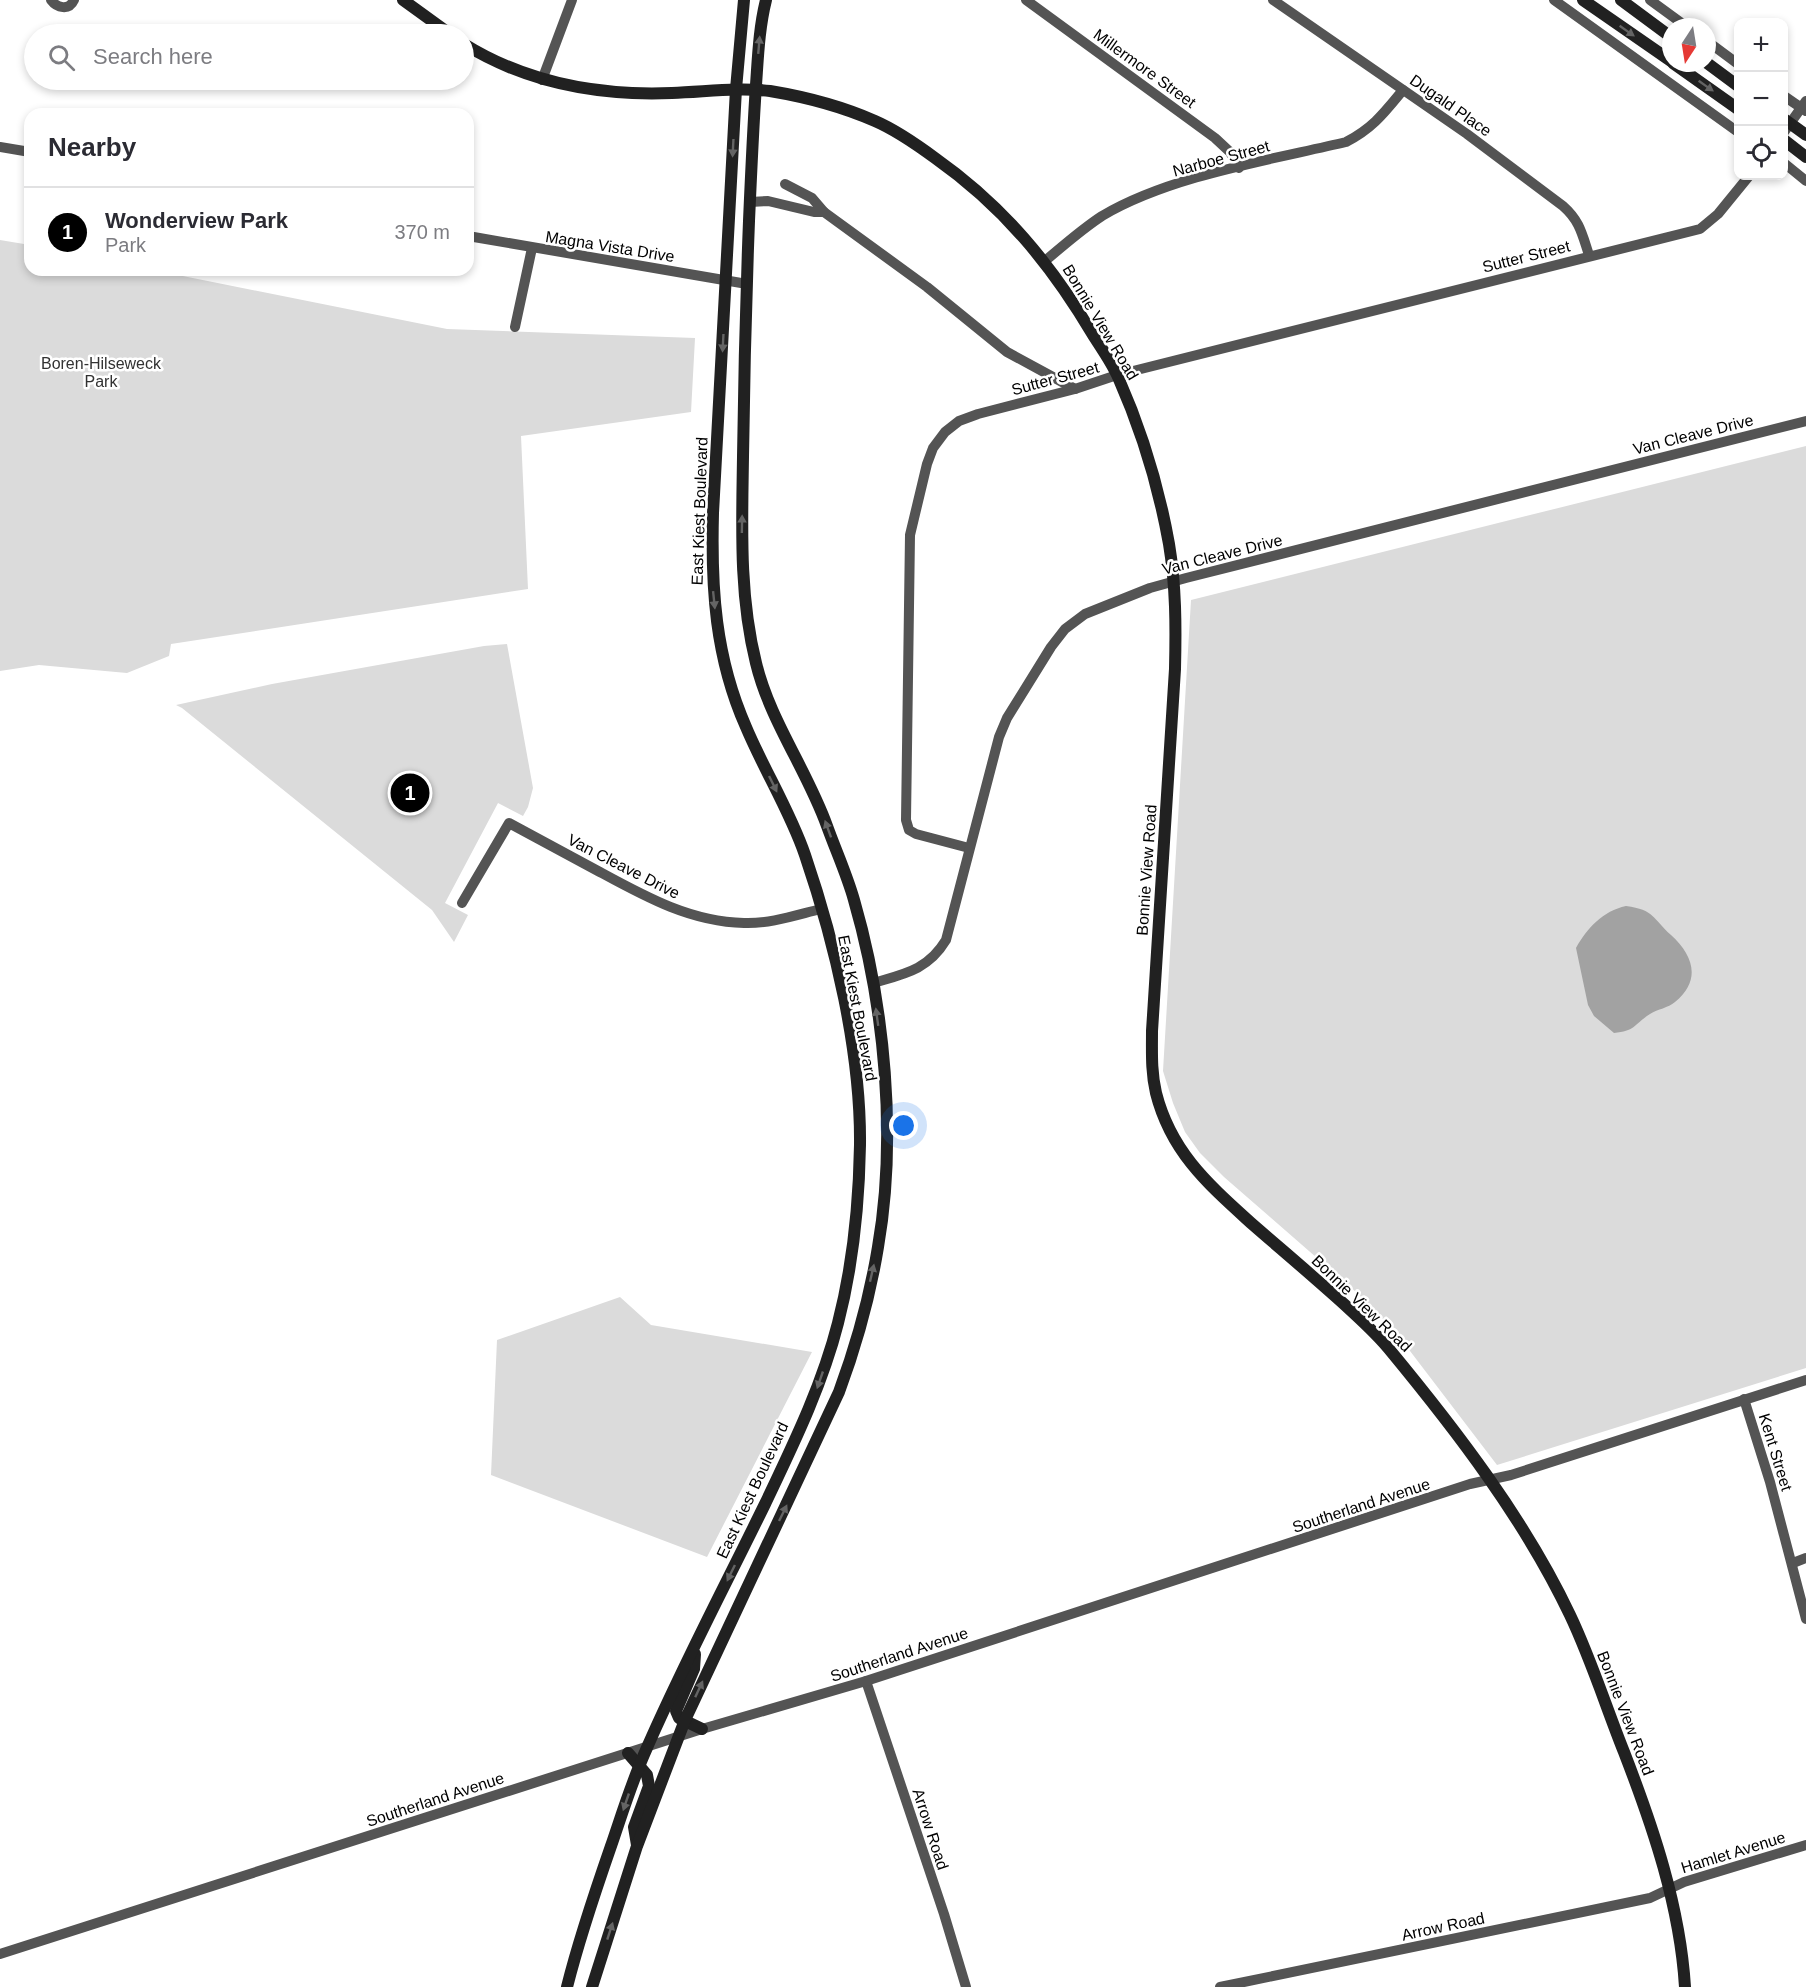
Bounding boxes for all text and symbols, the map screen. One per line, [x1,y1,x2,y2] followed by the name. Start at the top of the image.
[1662,18,1716,72] north arrow
[1734,18,1788,180] map controls
[1734,18,1788,72] button: +
[24,24,474,90] search box
[1619,25,1635,37] one-way arrow
[1090,26,1199,111] street label: Millermore Street
[754,35,764,54] one-way arrow
[45,41,78,74] icon: search
[93,44,213,69] text: Search here
[1407,71,1495,140] street label: Dugald Place
[1734,72,1788,126] button: −
[1698,80,1714,91] one-way arrow
[1734,126,1788,180] button: locate
[48,132,136,162] text: Nearby
[1171,137,1272,180] street label: Narboe Street
[729,138,738,157] one-way arrow
[105,208,288,233] text: Wonderview Park
[62,221,73,243] text: 1
[394,221,450,243] text: 370 m
[544,228,676,265] street label: Magna Vista Drive
[105,234,146,256] text: Park
[1480,237,1572,276] street label: Sutter Street
[1059,262,1142,383] street label: Bonnie View Road
[719,333,728,352] one-way arrow
[41,355,162,390] park label: Boren-Hilseweck Park
[1010,359,1101,398] street label: Sutter Street
[1631,411,1755,458] street label: Van Cleave Drive
[688,437,711,586] street label: East Kiest Boulevard
[737,515,747,534] one-way arrow
[1160,531,1284,578] street label: Van Cleave Drive
[709,591,719,610] one-way arrow
[390,770,430,816] pin: 1
[769,776,778,793] one-way arrow
[1133,804,1160,936] street label: Bonnie View Road
[823,819,833,837] one-way arrow
[565,831,683,902] street label: Van Cleave Drive
[835,934,880,1083] street label: East Kiest Boulevard
[873,1007,882,1026] one-way arrow
[889,1111,918,1140] your location
[1309,1252,1415,1355] street label: Bonnie View Road
[868,1264,878,1282] one-way arrow
[814,1371,824,1389] one-way arrow
[1756,1411,1796,1493] street label: Kent Street
[713,1419,792,1561] street label: East Kiest Boulevard
[1290,1475,1432,1536] street label: Southerland Avenue
[779,1505,788,1522] one-way arrow
[727,1564,736,1581] one-way arrow
[828,1624,970,1685] street label: Southerland Avenue
[1594,1649,1657,1778] street label: Bonnie View Road
[694,1681,704,1698] one-way arrow
[364,1769,506,1830] street label: Southerland Avenue
[909,1786,952,1872] street label: Arrow Road
[621,1793,631,1811] one-way arrow
[1679,1828,1787,1876] street label: Hamlet Avenue
[1400,1909,1486,1944] street label: Arrow Road
[606,1922,615,1940] one-way arrow

